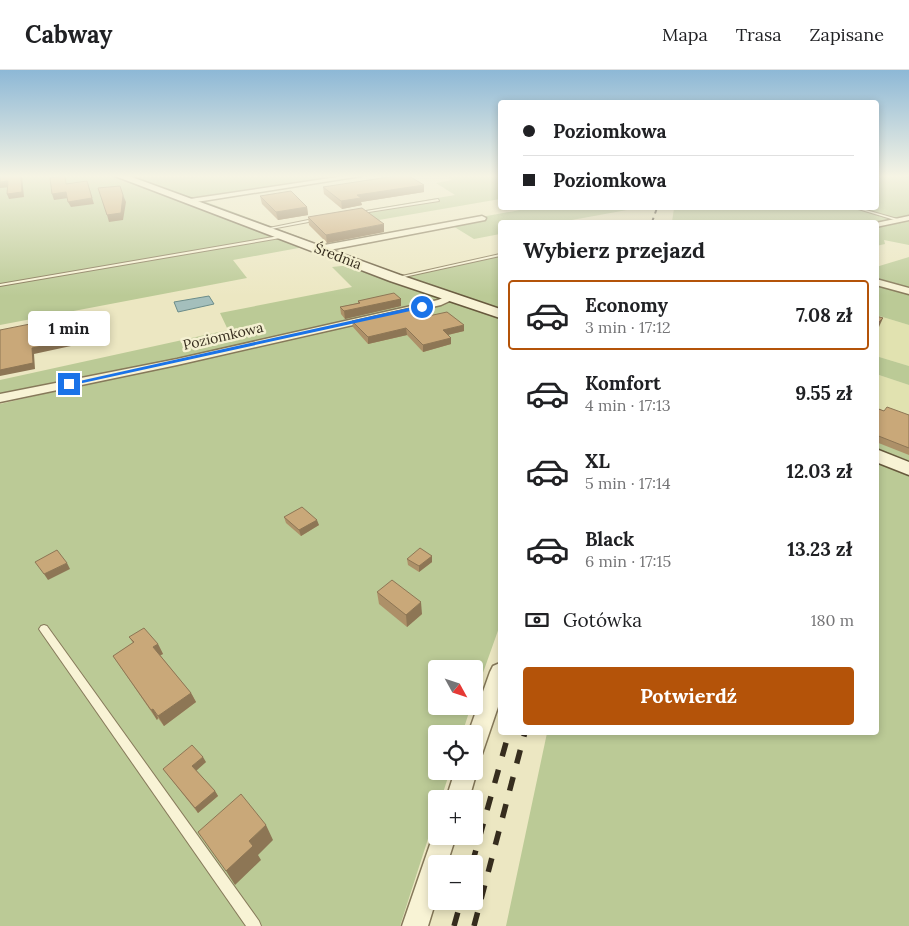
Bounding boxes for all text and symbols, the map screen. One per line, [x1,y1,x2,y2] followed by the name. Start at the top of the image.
[25,19,113,50] text: Cabway
[662,23,708,46] text: Mapa
[736,23,782,46] text: Trasa
[810,23,884,46] text: Zapisane
[553,119,667,143] text: Poziomkowa
[553,168,667,192] text: Poziomkowa
[523,236,705,264] text: Wybierz przejazd
[312,239,364,273] street label: Średnia
[525,293,570,338] icon: car
[585,293,668,317] text: Economy
[411,296,433,318] route start
[796,303,852,327] text: 7.08 zł
[28,312,110,346] callout: 1 min
[585,317,671,337] text: 3 min · 17:12
[49,318,89,338] text: 1 min
[181,318,265,354] street label: Poziomkowa
[525,371,570,416] icon: car
[585,371,661,395] text: Komfort
[58,373,80,395] route end
[795,381,852,405] text: 9.55 zł
[585,395,671,415] text: 4 min · 17:13
[525,449,570,494] icon: car
[585,449,610,473] text: XL
[786,459,852,483] text: 12.03 zł
[585,473,671,493] text: 5 min · 17:14
[525,527,570,572] icon: car
[585,527,634,551] text: Black
[787,537,852,561] text: 13.23 zł
[585,551,671,571] text: 6 min · 17:15
[523,606,551,634] icon: cash
[563,608,642,632] text: Gotówka
[811,610,854,630] text: 180 m
[428,660,482,715] north arrow
[428,660,483,910] map controls
[523,667,854,725] button: Potwierdź
[428,725,483,780] button: locate
[428,790,483,845] button: +
[428,855,483,910] button: −

